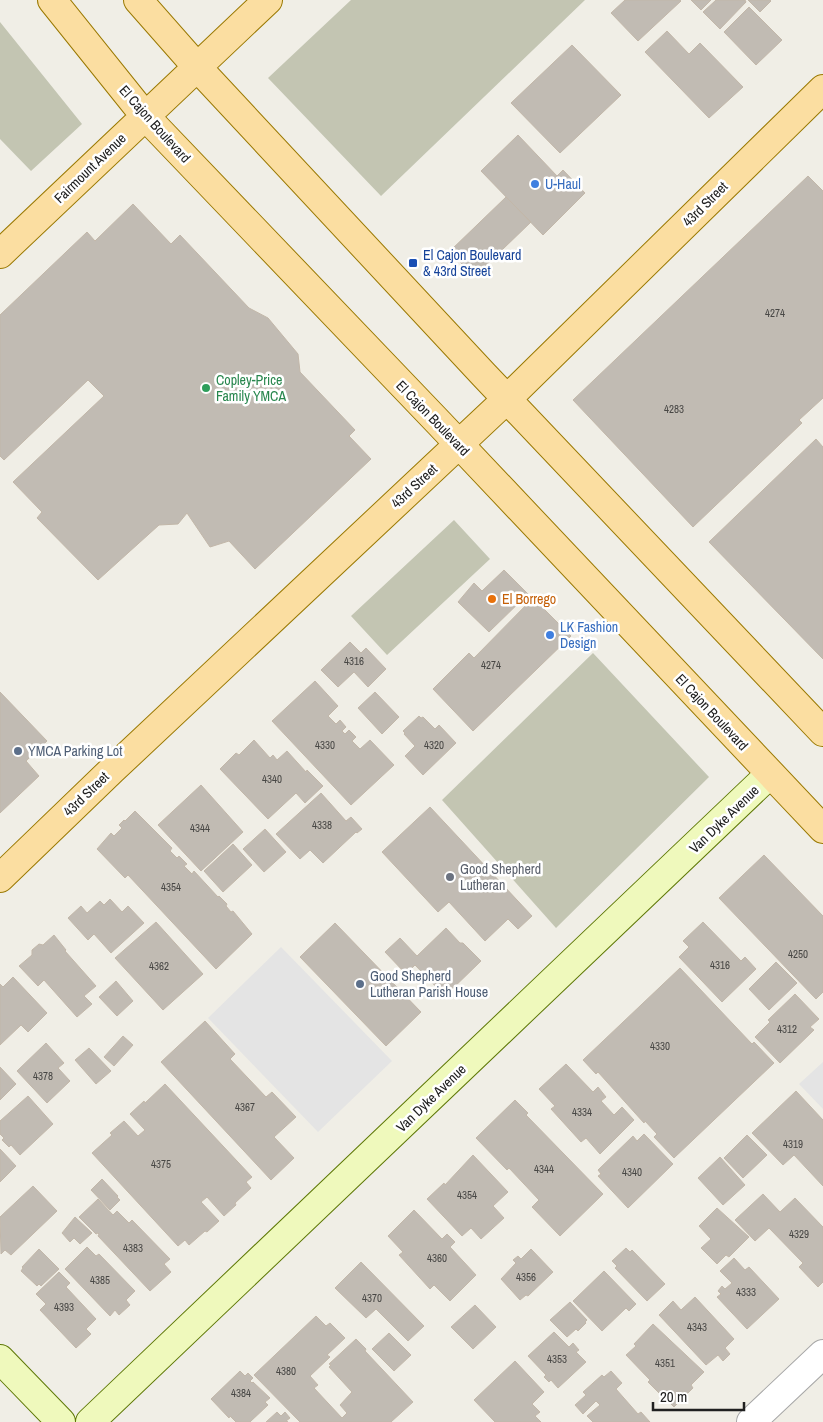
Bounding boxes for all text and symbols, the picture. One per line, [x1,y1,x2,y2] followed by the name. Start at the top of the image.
[115,81,195,167] street label: El Cajon Boulevard
[50,129,130,207] street label: Fairmount Avenue
[545,175,581,193] place label: U-Haul
[529,178,541,190] marker: U-Haul
[679,178,731,230] street label: 43rd Street
[423,246,521,280] place label: El Cajon Boulevard & 43rd Street
[407,257,419,269] marker: El Cajon Boulevard & 43rd Street
[765,306,785,320] house number: 4274
[216,371,286,405] place label: Copley-Price Family YMCA
[392,376,474,460] street label: El Cajon Boulevard
[200,382,212,394] marker: Copley-Price Family YMCA
[664,402,684,416] house number: 4283
[387,460,441,512] street label: 43rd Street
[502,590,556,608] place label: El Borrego
[486,593,498,605] marker: El Borrego
[560,618,618,652] place label: LK Fashion Design
[544,629,556,641] marker: LK Fashion Design
[344,654,364,668] house number: 4316
[481,658,501,672] house number: 4274
[672,670,752,754] street label: El Cajon Boulevard
[315,738,335,752] house number: 4330
[424,738,444,752] house number: 4320
[28,742,122,760] place label: YMCA Parking Lot
[12,745,24,757] marker: YMCA Parking Lot
[59,768,113,820] street label: 43rd Street
[262,772,282,786] house number: 4340
[685,781,763,857] street label: Van Dyke Avenue
[312,818,332,832] house number: 4338
[190,821,210,835] house number: 4344
[460,860,541,894] place label: Good Shepherd Lutheran
[444,871,456,883] marker: Good Shepherd Lutheran
[161,880,181,894] house number: 4354
[788,947,808,961] house number: 4250
[710,958,730,972] house number: 4316
[149,959,169,973] house number: 4362
[370,967,488,1001] place label: Good Shepherd Lutheran Parish House
[354,978,366,990] marker: Good Shepherd Lutheran Parish House
[777,1022,797,1036] house number: 4312
[650,1039,670,1053] house number: 4330
[392,1060,470,1136] street label: Van Dyke Avenue
[33,1069,53,1083] house number: 4378
[235,1100,255,1114] house number: 4367
[572,1105,592,1119] house number: 4334
[783,1137,803,1151] house number: 4319
[151,1157,171,1171] house number: 4375
[534,1162,554,1176] house number: 4344
[622,1165,642,1179] house number: 4340
[457,1188,477,1202] house number: 4354
[789,1227,809,1241] house number: 4329
[123,1241,143,1255] house number: 4383
[427,1251,447,1265] house number: 4360
[516,1270,536,1284] house number: 4356
[90,1273,110,1287] house number: 4385
[736,1285,756,1299] house number: 4333
[362,1291,382,1305] house number: 4370
[54,1300,74,1314] house number: 4393
[687,1320,707,1334] house number: 4343
[547,1352,567,1366] house number: 4353
[655,1356,675,1370] house number: 4351
[276,1364,296,1378] house number: 4380
[653,1380,744,1412] scale bar
[231,1386,251,1400] house number: 4384
[660,1386,687,1407] text: 20 m

